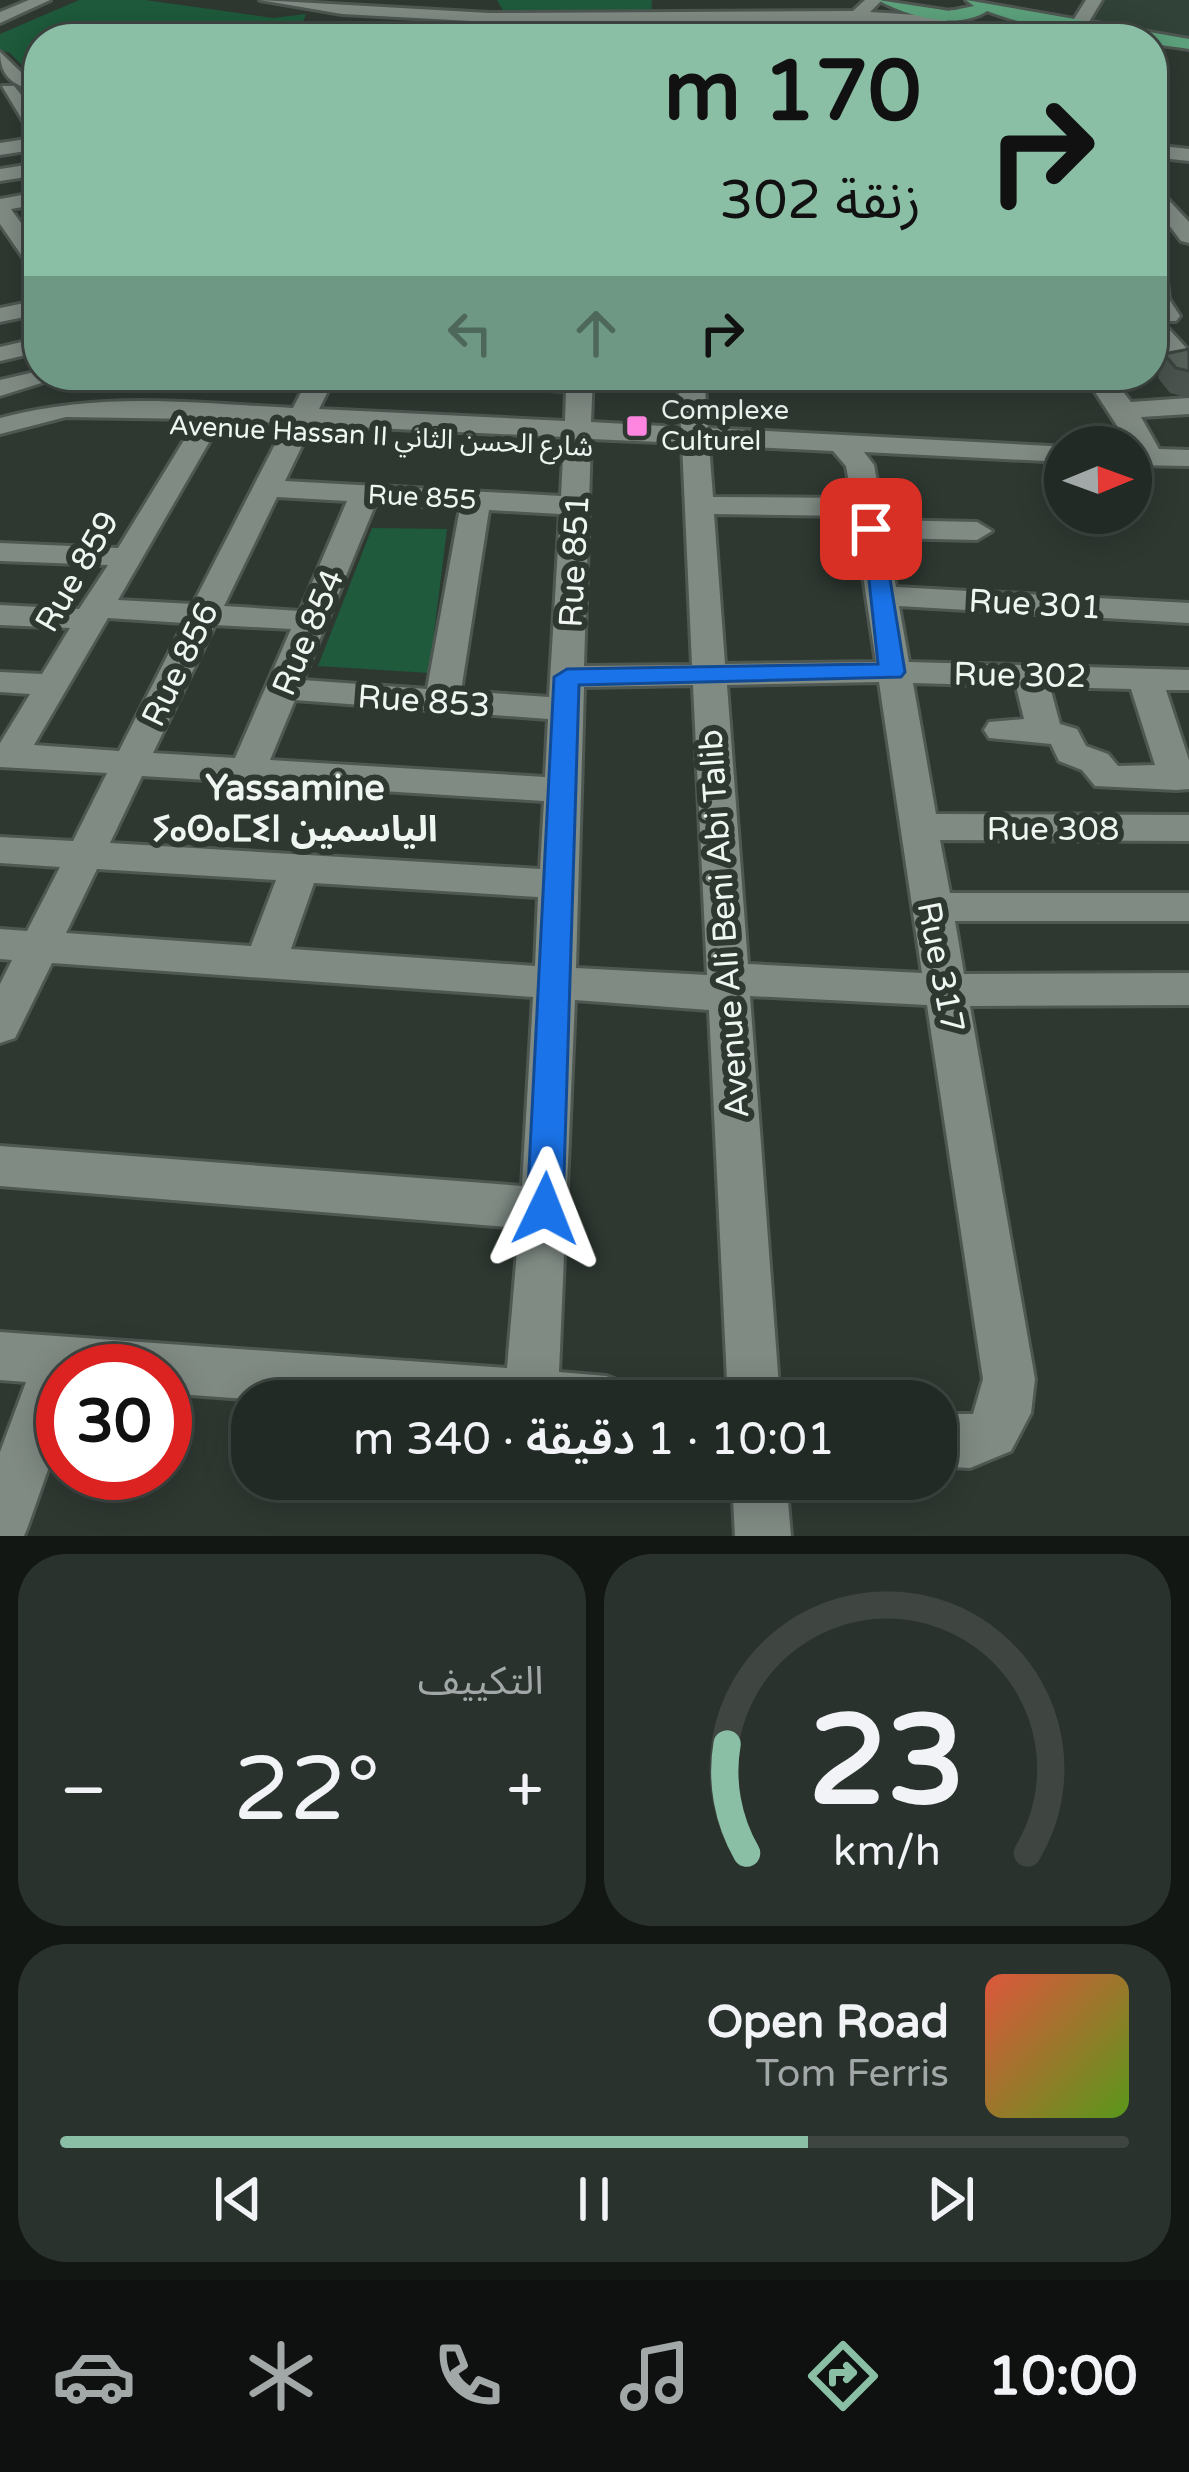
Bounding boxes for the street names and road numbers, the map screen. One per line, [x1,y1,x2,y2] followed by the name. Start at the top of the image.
[168,409,594,467] street label: Avenue Hassan II شارع الحسن الثاني
[367,478,477,517] street label: Rue 855
[552,494,597,629] street label: Rue 851
[27,504,127,639] street label: Rue 859
[264,564,352,701] street label: Rue 854
[967,582,1102,627] street label: Rue 301
[134,596,227,733] street label: Rue 856
[953,655,1087,696] street label: Rue 302
[356,677,492,726] street label: Rue 853
[691,728,758,1120] street label: Avenue Ali Beni Abi Talib
[986,810,1120,849] street label: Rue 308
[909,898,972,1036] street label: Rue 317

